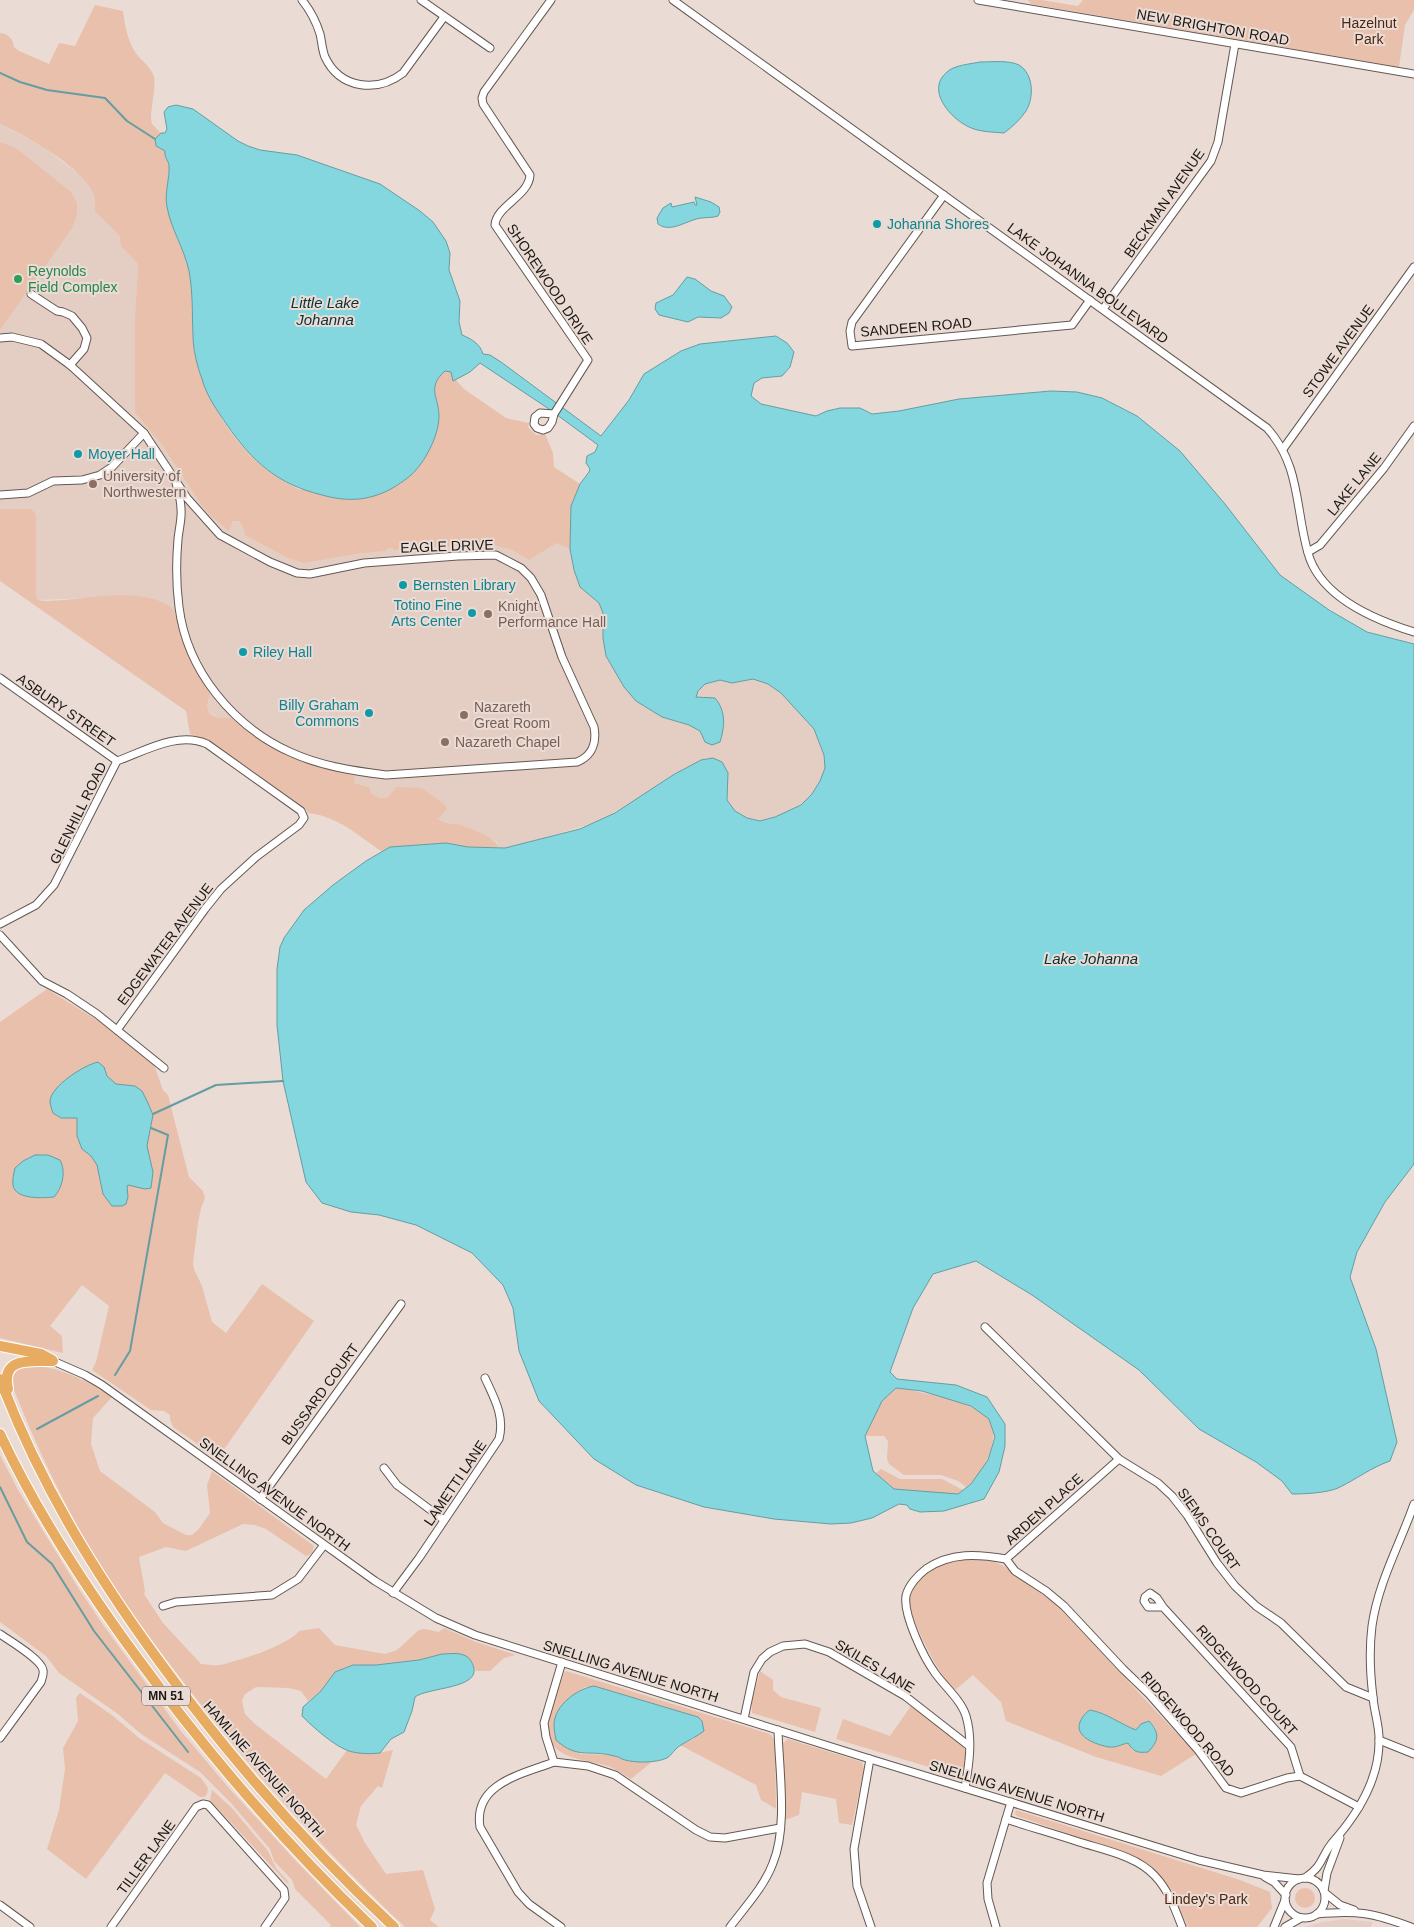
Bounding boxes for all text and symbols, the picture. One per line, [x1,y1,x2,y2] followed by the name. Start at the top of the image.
[1136,6,1290,48] street label: NEW BRIGHTON ROAD
[1341,15,1397,47] park label: Hazelnut Park
[1120,146,1208,260] street label: BECKMAN AVENUE
[887,216,989,232] place label: Johanna Shores
[871,218,883,230] marker: Johanna Shores
[1004,219,1172,347] street label: LAKE JOHANNA BOULEVARD
[504,221,596,347] street label: SHOREWOOD DRIVE
[28,263,117,295] place label: Reynolds Field Complex
[12,273,24,285] marker: Reynolds Field Complex
[291,294,359,328] water label: Little Lake Johanna
[1299,302,1377,400] street label: STOWE AVENUE
[860,314,972,340] street label: SANDEEN ROAD
[88,446,155,462] place label: Moyer Hall
[72,448,84,460] marker: Moyer Hall
[1324,449,1384,519] street label: LAKE LANE
[103,468,186,500] place label: University of Northwestern
[87,478,99,490] marker: University of Northwestern
[400,536,494,556] street label: EAGLE DRIVE
[413,577,516,593] place label: Bernsten Library
[397,579,409,591] marker: Bernsten Library
[391,597,462,629] place label: Totino Fine Arts Center
[498,598,606,630] place label: Knight Performance Hall
[466,607,478,619] marker: Totino Fine Arts Center
[482,608,494,620] marker: Knight Performance Hall
[253,644,312,660] place label: Riley Hall
[237,646,249,658] marker: Riley Hall
[14,670,119,750] street label: ASBURY STREET
[279,697,359,729] place label: Billy Graham Commons
[474,699,550,731] place label: Nazareth Great Room
[363,707,375,719] marker: Billy Graham Commons
[458,709,470,721] marker: Nazareth Great Room
[455,734,560,750] place label: Nazareth Chapel
[439,736,451,748] marker: Nazareth Chapel
[46,759,110,867] street label: GLENHILL ROAD
[114,880,216,1008] street label: EDGEWATER AVENUE
[1044,950,1138,967] water label: Lake Johanna
[278,1340,362,1448] street label: BUSSARD COURT
[197,1434,353,1554] street label: SNELLING AVENUE NORTH
[421,1437,489,1529] street label: LAMETTI LANE
[1002,1470,1086,1548] street label: ARDEN PLACE
[1175,1485,1244,1574] street label: SIEMS COURT
[1193,1622,1301,1739] street label: RIDGEWOOD COURT
[833,1636,917,1696] street label: SKILES LANE
[541,1637,721,1705] street label: SNELLING AVENUE NORTH
[1138,1668,1238,1780] street label: RIDGEWOOD ROAD
[142,1686,190,1705] road number: MN 51
[200,1698,328,1840] street label: HAMLINE AVENUE NORTH
[927,1757,1107,1825] street label: SNELLING AVENUE NORTH
[114,1817,178,1897] street label: TILLER LANE
[1164,1891,1249,1907] park label: Lindey's Park

